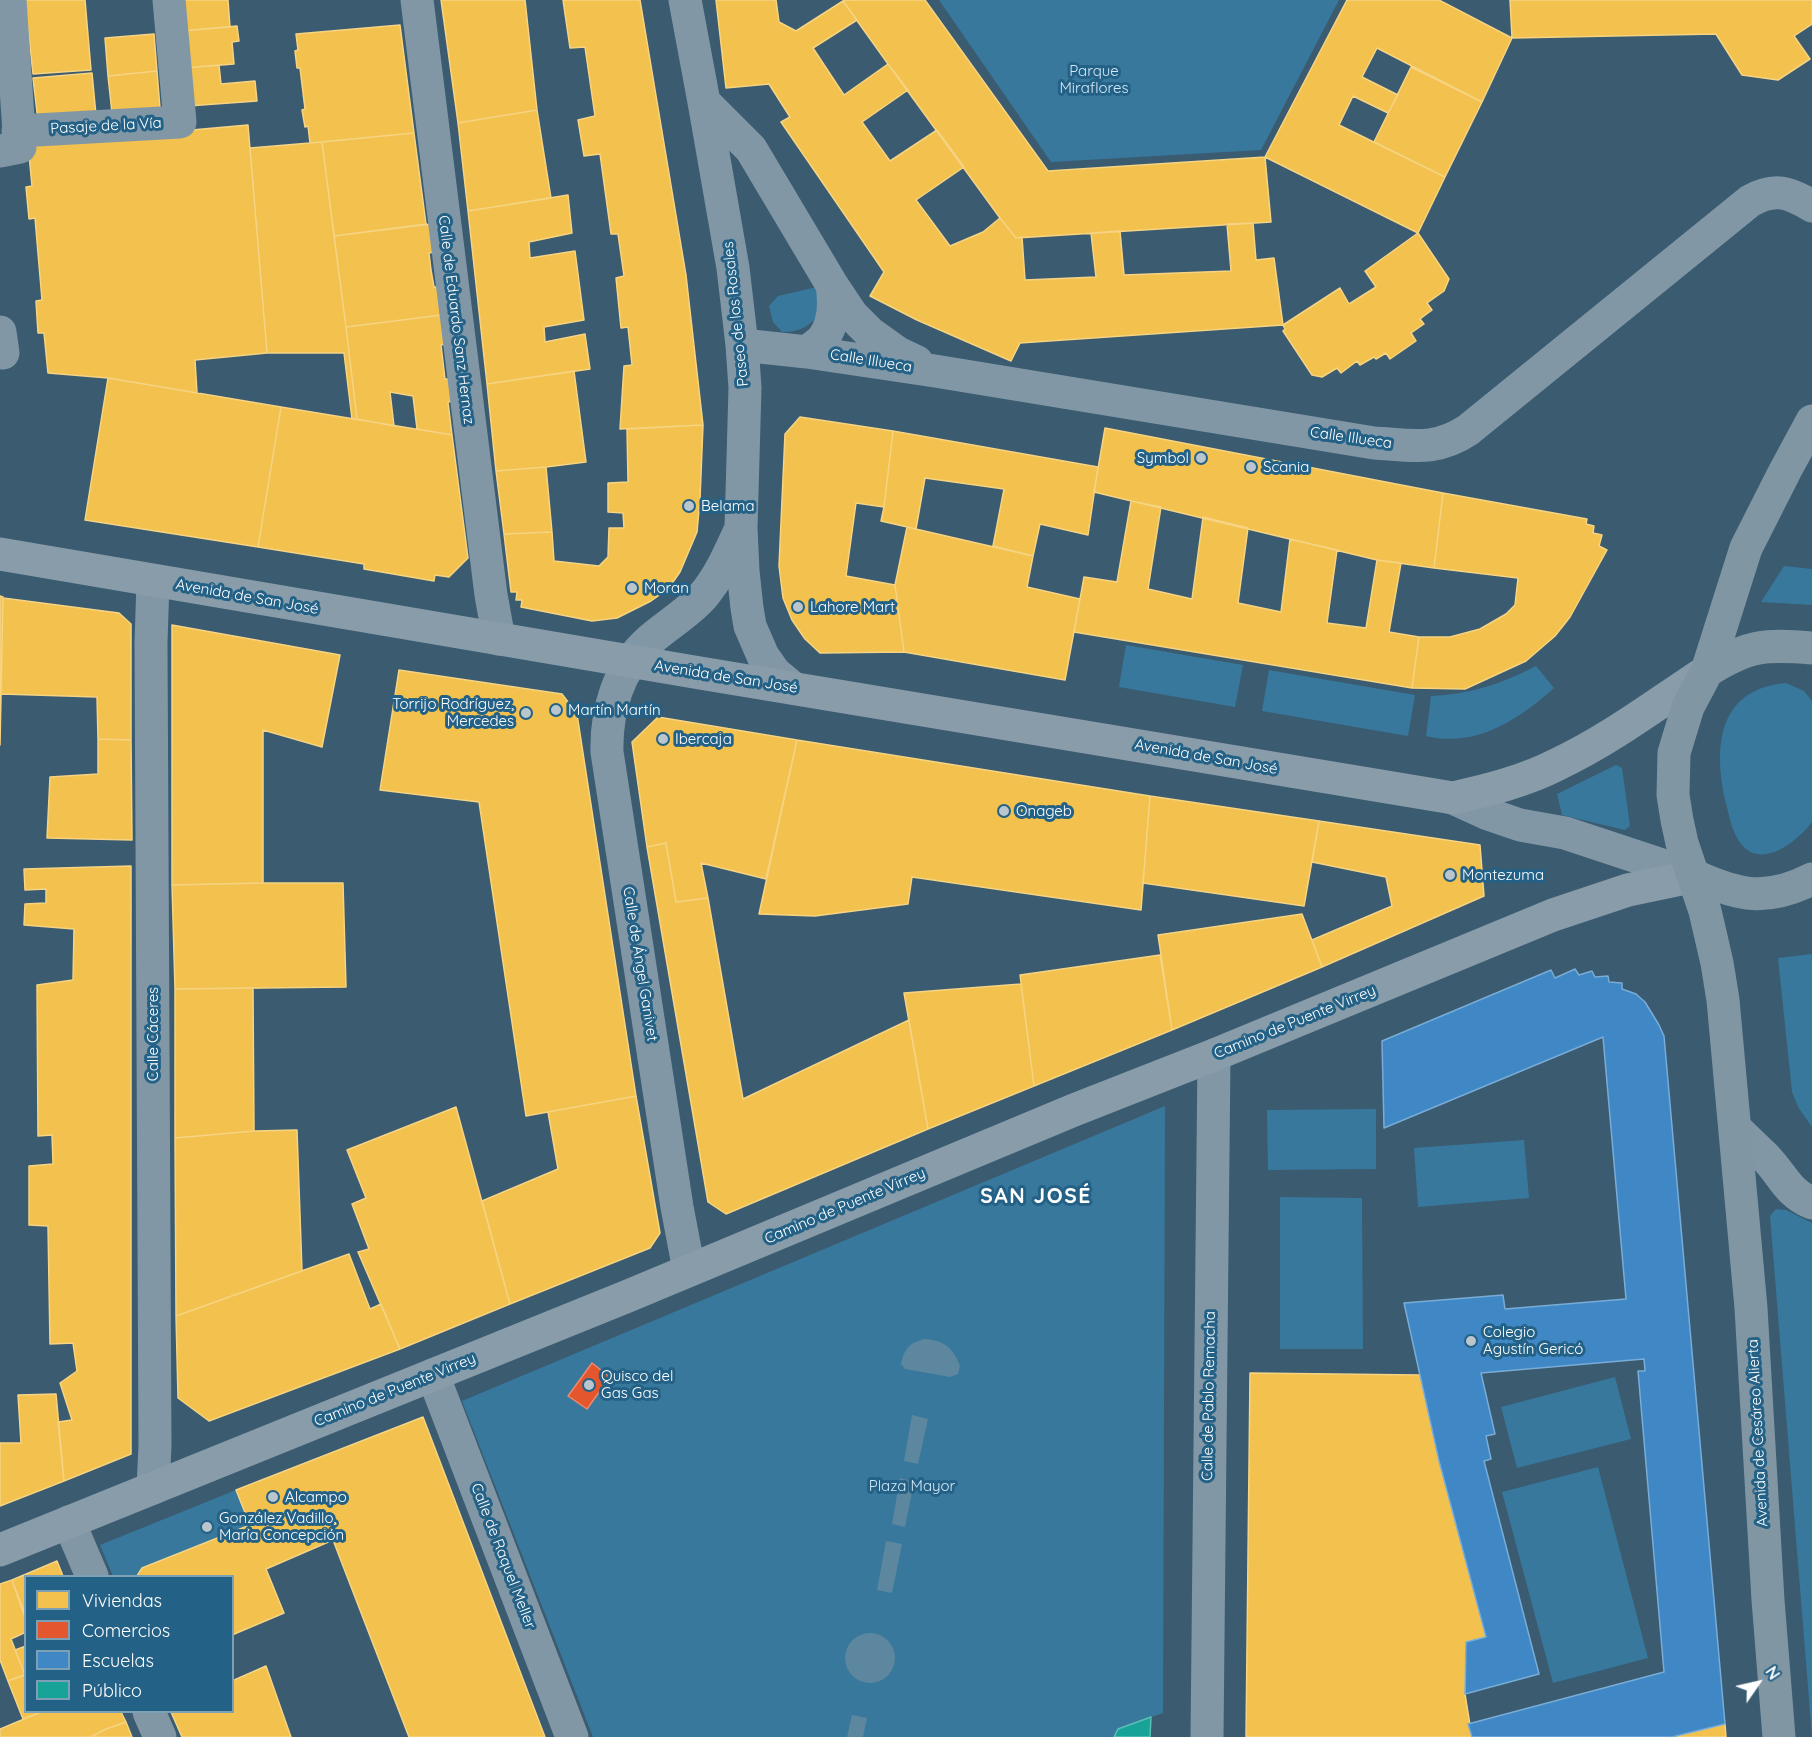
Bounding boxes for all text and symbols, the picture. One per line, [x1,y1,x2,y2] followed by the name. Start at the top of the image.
[1059,62,1129,97] park label: Parque Miraflores
[50,114,162,138] street label: Pasaje de la Vía
[434,214,478,426] street label: Calle de Eduardo Sanz Hernaz
[719,241,753,387] street label: Paseo de los Rosales
[829,346,913,376] street label: Calle Illueca
[1309,423,1393,453] street label: Calle Illueca
[1137,449,1189,467] place label: Symbol
[1194,451,1208,465] marker: Symbol
[1263,458,1309,476] place label: Scania
[1244,460,1258,474] marker: Scania
[701,497,755,515] place label: Belama
[682,499,696,513] marker: Belama
[174,576,320,618] street label: Avenida de San José
[644,579,689,597] place label: Moran
[625,581,639,595] marker: Moran
[810,598,895,616] place label: Lahore Mart
[791,600,805,614] marker: Lahore Mart
[653,657,799,697] street label: Avenida de San José
[392,695,514,730] place label: Torrijo Rodríguez, Mercedes
[568,701,661,719] place label: Martín Martín
[549,703,563,717] marker: Martín Martín
[519,706,533,720] marker: Torrijo Rodríguez, Mercedes
[675,730,732,748] place label: Ibercaja
[656,732,670,746] marker: Ibercaja
[1133,736,1279,778] street label: Avenida de San José
[1016,802,1072,820] place label: Onageb
[997,804,1011,818] marker: Onageb
[1462,866,1544,884] place label: Montezuma
[1443,868,1457,882] marker: Montezuma
[619,885,661,1043] street label: Calle de Ángel Ganivet
[1212,981,1378,1063] street label: Camino de Puente Virrey
[144,987,162,1081] street label: Calle Cáceres
[762,1164,928,1248] street label: Camino de Puente Virrey
[980,1184,1092,1210] district label: SAN JOSÉ
[1199,1311,1219,1481] street label: Calle de Pablo Remacha
[1483,1323,1583,1358] place label: Colegio Agustín Gericó
[1464,1334,1478,1348] marker: Colegio Agustín Gericó
[1744,1339,1772,1527] street label: Avenida de Cesáreo Alierta
[312,1349,478,1431] street label: Camino de Puente Virrey
[601,1367,673,1402] place label: Quisco del Gas Gas
[582,1378,596,1392] marker: Quisco del Gas Gas
[869,1477,955,1495] park label: Plaza Mayor
[467,1481,539,1631] street label: Calle de Raquel Meller
[285,1488,347,1506] place label: Alcampo
[266,1490,280,1504] marker: Alcampo
[219,1509,344,1544] place label: González Vadillo, María Concepción
[200,1520,214,1534] marker: González Vadillo, María Concepción
[24,1575,234,1713] legend
[82,1589,162,1612] text: Viviendas
[82,1619,170,1642] text: Comercios
[82,1649,154,1672] text: Escuelas
[1728,1653,1788,1713] north arrow
[1761,1662,1784,1683] text: N
[82,1679,142,1702] text: Público

